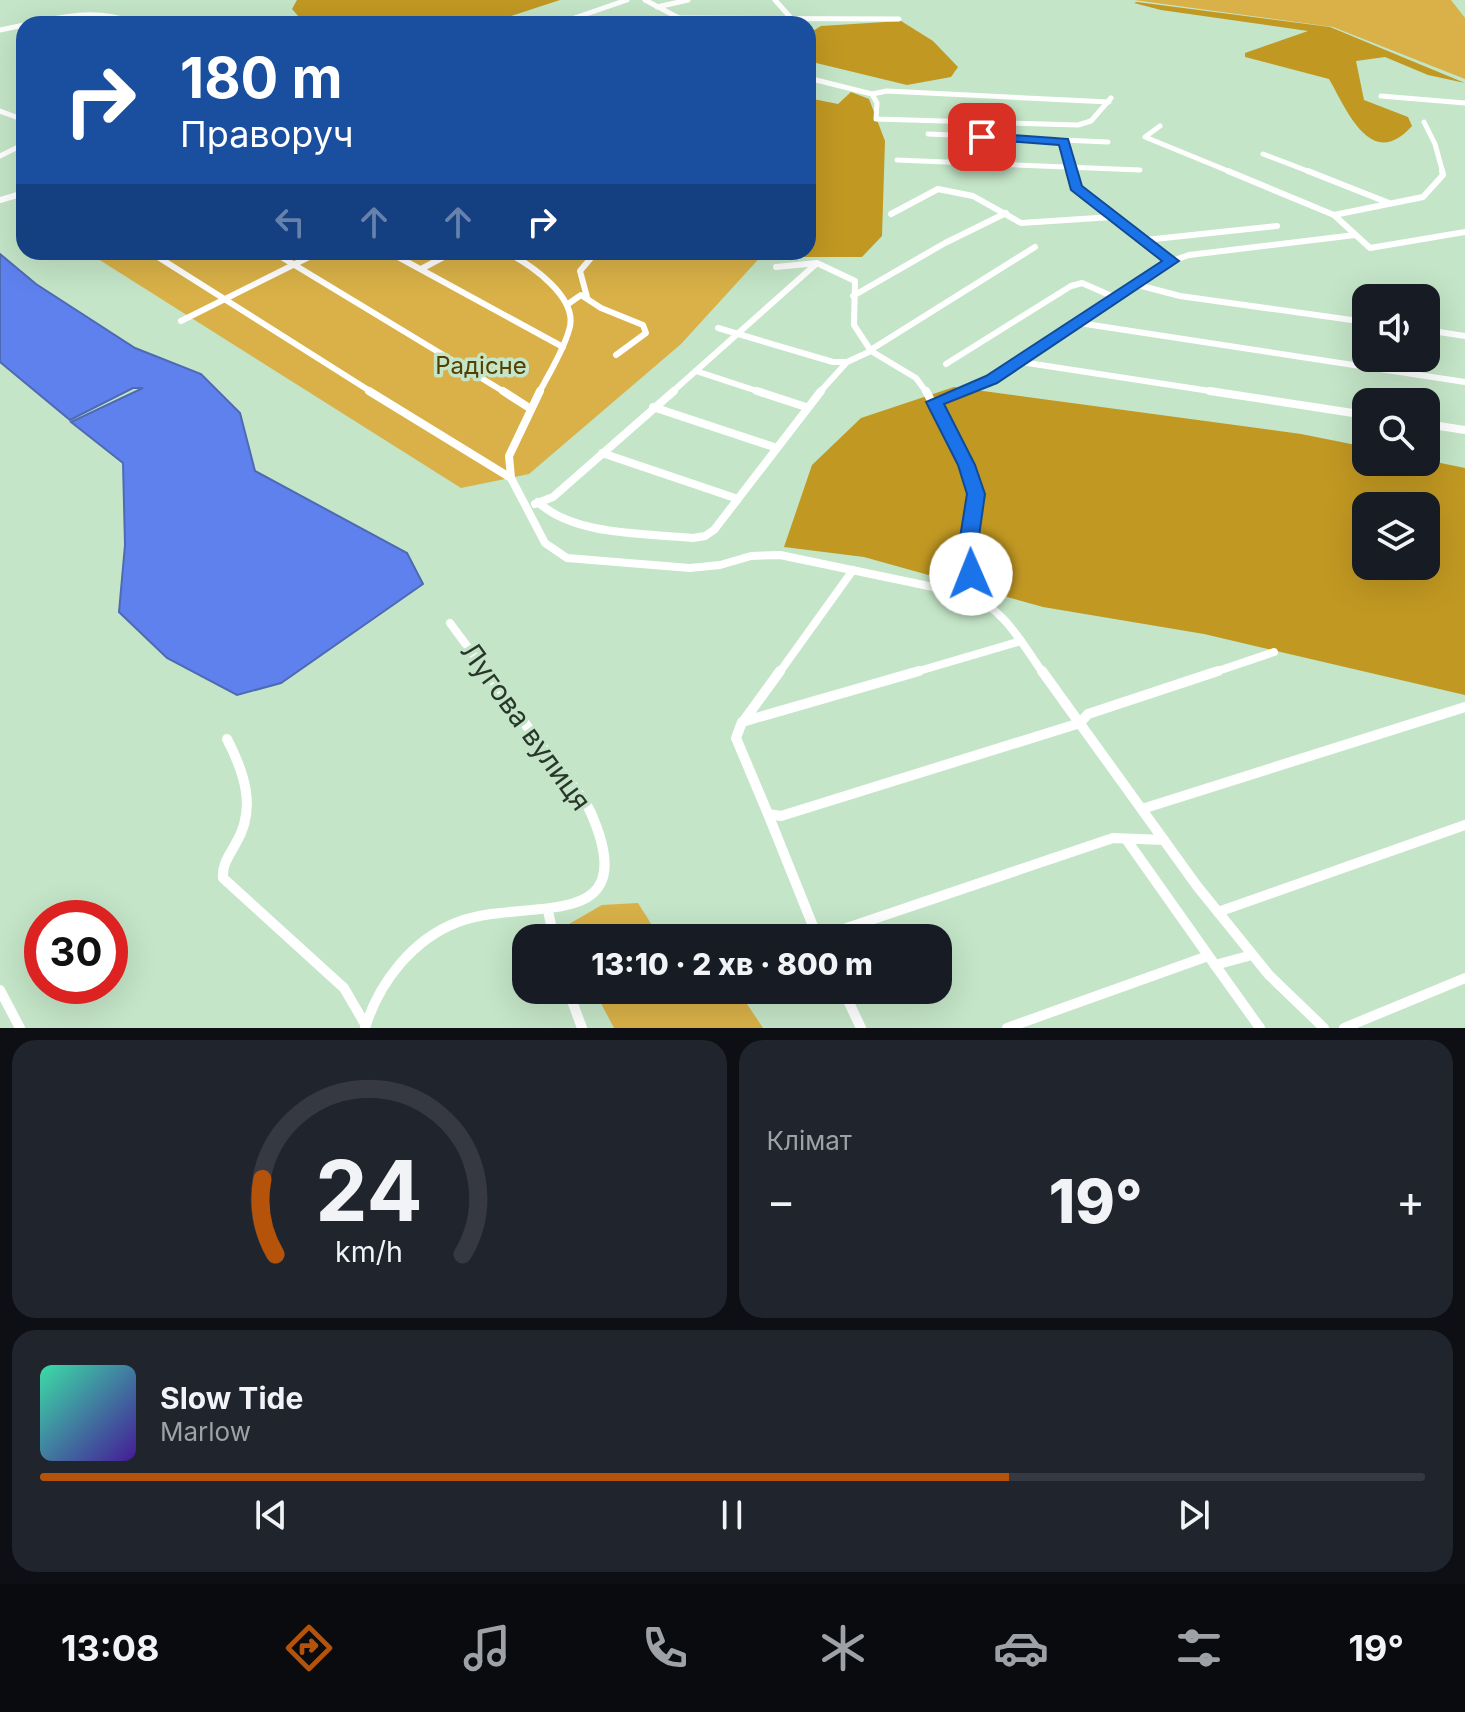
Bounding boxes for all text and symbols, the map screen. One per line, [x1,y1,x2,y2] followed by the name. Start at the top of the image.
[180,44,343,112] text: 180 m
[48,48,152,152] icon: right
[948,103,1016,171] pin
[180,112,353,156] text: Праворуч
[960,115,1004,159] icon: arrive
[268,200,312,244] icon: left
[352,200,396,244] icon: ahead
[436,200,480,244] icon: ahead
[520,200,564,244] icon: right
[1352,284,1440,580] map controls
[1352,284,1440,372] button: sound
[435,351,527,380] park label: Радісне
[1352,388,1440,476] button: search
[1352,492,1440,580] button: layers
[929,532,1013,616] position arrow
[453,635,599,817] street label: Лугова вулиця
[24,900,128,1004] speed limit sign: 30
[591,946,873,982] text: 13:10 · 2 хв · 800 m
[767,1125,852,1156] text: Клімат
[316,1140,423,1241] text: 24
[1049,1165,1143,1237] text: 19°
[767,1174,796,1228] text: −
[1396,1174,1425,1228] text: +
[335,1234,403,1269] text: km/h
[160,1380,303,1416] text: Slow Tide
[160,1416,251,1447] text: Marlow
[249,1493,293,1537] icon: previous
[710,1493,754,1537] icon: pause
[1172,1493,1216,1537] icon: next
[281,1620,337,1676] icon: directions
[459,1620,515,1676] icon: music
[637,1620,693,1676] icon: phone
[815,1620,871,1676] icon: climate
[993,1620,1049,1676] icon: car
[1171,1620,1227,1676] icon: filters
[61,1626,159,1670] text: 13:08
[1349,1626,1404,1670] text: 19°

